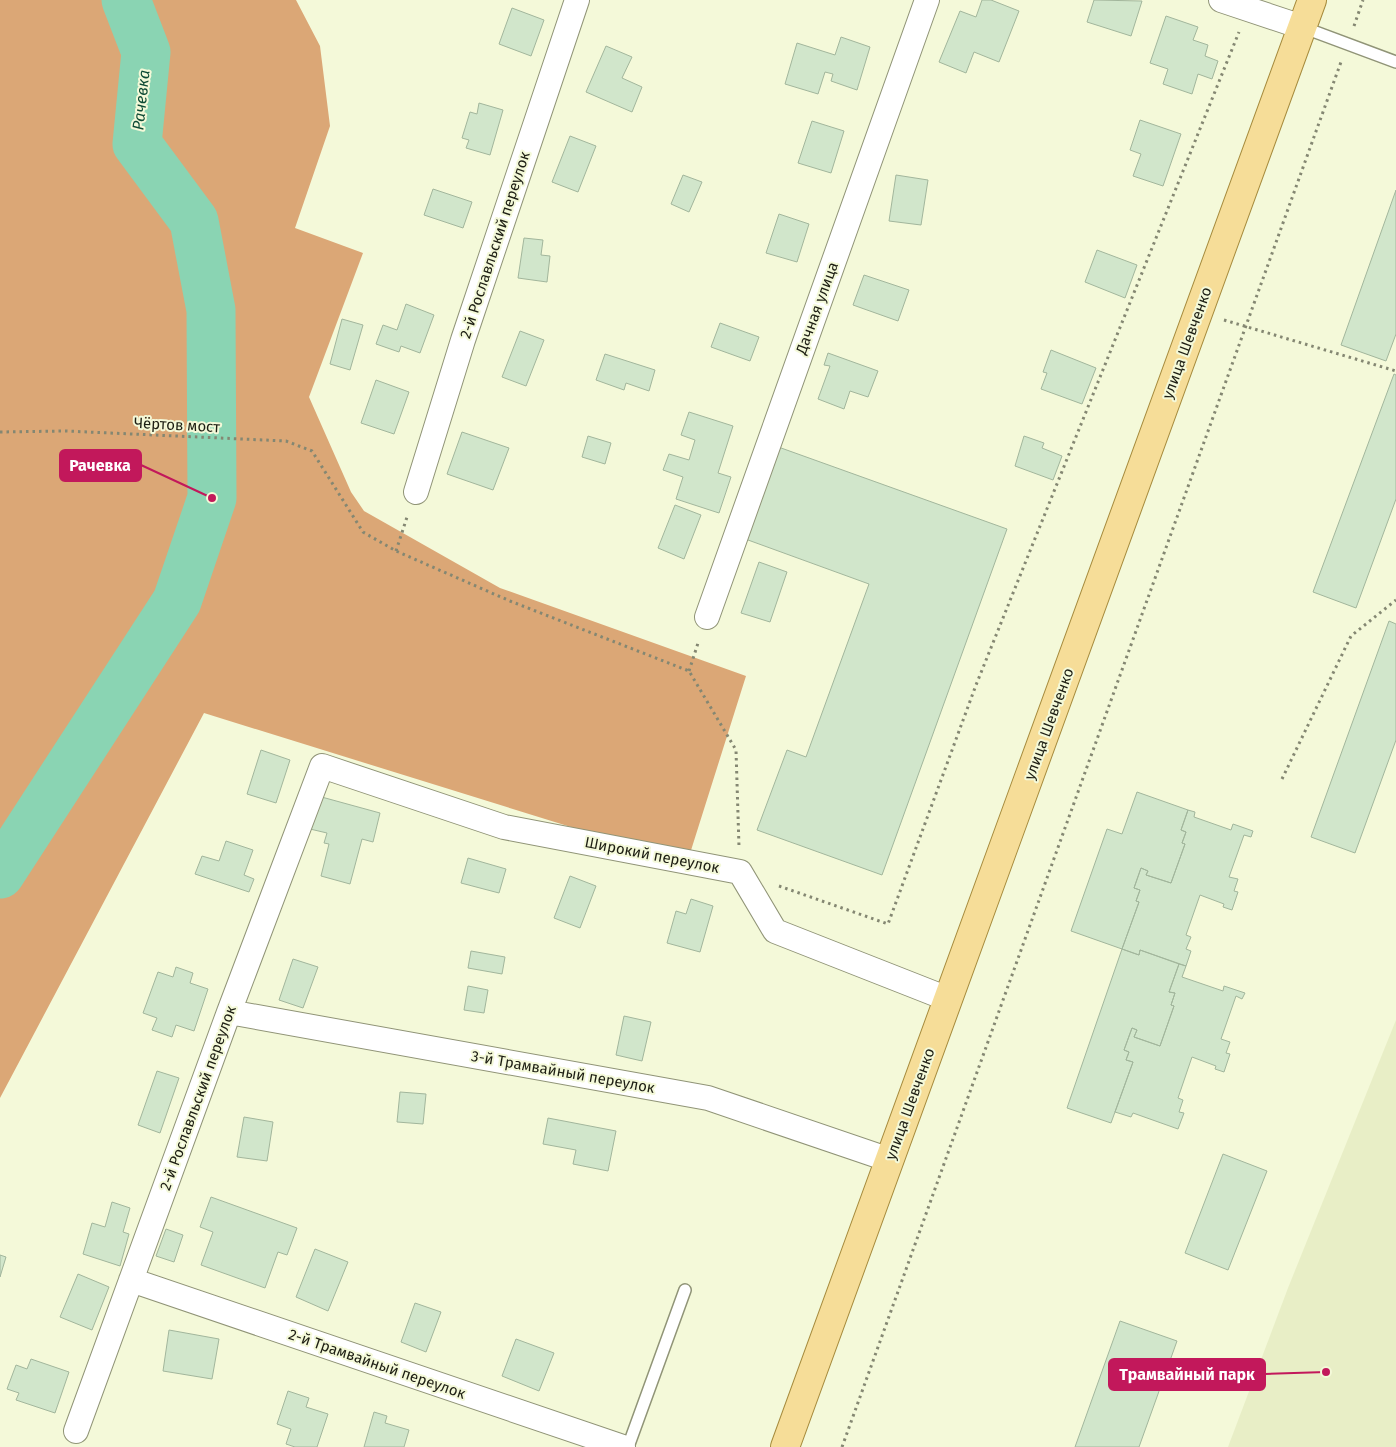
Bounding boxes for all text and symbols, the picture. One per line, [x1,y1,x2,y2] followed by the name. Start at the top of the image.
[128,69,154,131] water label: Рачевка
[456,149,534,341] street label: 2-й Рославльский переулок
[792,259,842,357] street label: Дачная улица
[1158,285,1216,401] street label: улица Шевченко
[133,414,221,436] street label: Чёртов мост
[60,450,141,481] callout: Рачевка
[69,456,131,475] text: Рачевка
[1020,666,1078,782] street label: улица Шевченко
[583,833,721,877] street label: Широкий переулок
[156,1003,240,1193] street label: 2-й Рославльский переулок
[881,1046,939,1162] street label: улица Шевченко
[470,1047,656,1097] street label: 3-й Трамвайный переулок
[286,1325,468,1403] street label: 2-й Трамвайный переулок
[1109,1359,1265,1390] callout: Трамвайный парк
[1119,1365,1255,1384] text: Трамвайный парк

